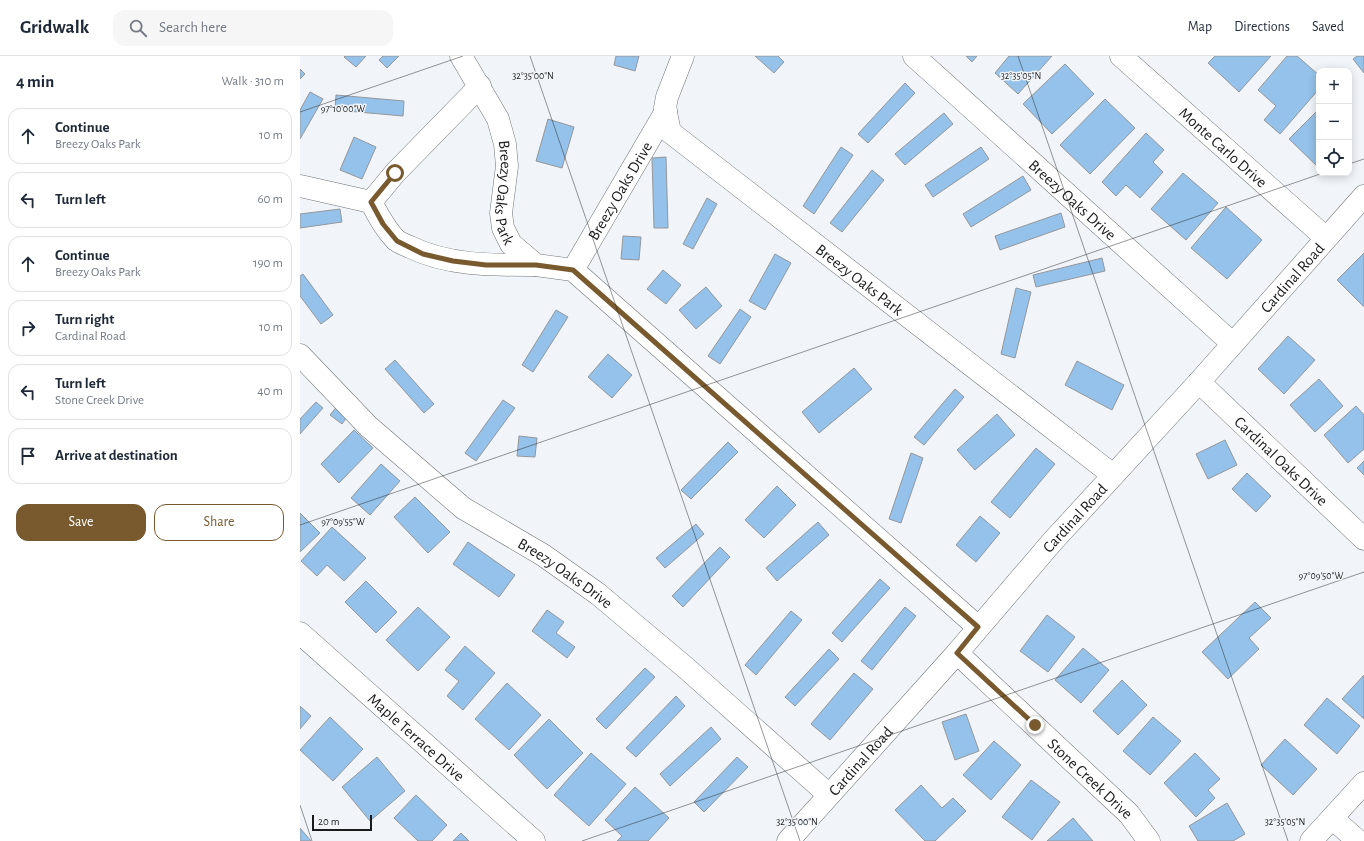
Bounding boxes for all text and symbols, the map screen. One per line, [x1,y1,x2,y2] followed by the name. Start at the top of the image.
[113,10,393,46] search box
[127,17,149,39] icon: search
[20,18,89,37] text: Gridwalk
[159,20,227,35] text: Search here
[1188,20,1212,34] text: Map
[1234,20,1290,34] text: Directions
[1312,20,1344,34] text: Saved
[1316,68,1352,176] map controls
[1316,68,1352,104] button: +
[512,71,554,81] text: 32°35'00"N
[1001,71,1041,81] text: 32°35'05"N
[16,73,54,90] text: 4 min
[221,75,284,88] text: Walk · 310 m
[321,104,365,114] text: 97°10'00"W
[1316,104,1352,140] button: −
[1176,105,1270,191] street label: Monte Carlo Drive
[55,120,110,135] text: Continue
[17,125,39,147] icon: ahead
[259,129,283,142] text: 10 m
[55,138,141,151] text: Breezy Oaks Park
[585,139,655,243] street label: Breezy Oaks Drive
[492,140,517,248] street label: Breezy Oaks Park
[1316,140,1352,176] button: locate
[1026,157,1119,243] street label: Breezy Oaks Drive
[386,164,404,182] route start
[17,189,39,211] icon: left
[55,192,106,207] text: Turn left
[257,193,283,206] text: 60 m
[1258,240,1327,316] street label: Cardinal Road
[813,241,907,319] street label: Breezy Oaks Park
[55,248,110,263] text: Continue
[17,253,39,275] icon: ahead
[253,257,283,270] text: 190 m
[55,266,141,279] text: Breezy Oaks Park
[55,312,114,327] text: Turn right
[17,317,39,339] icon: right
[259,321,283,334] text: 10 m
[55,330,126,343] text: Cardinal Road
[55,376,106,391] text: Turn left
[17,381,39,403] icon: left
[257,385,283,398] text: 40 m
[55,394,144,407] text: Stone Creek Drive
[1231,413,1331,509] street label: Cardinal Oaks Drive
[17,445,39,467] icon: arrive
[55,448,178,463] text: Arrive at destination
[1040,481,1110,556] street label: Cardinal Road
[16,504,146,541] button: Save
[154,504,284,541] button: Share
[321,517,365,527] text: 97°09'55"W
[515,535,615,612] street label: Breezy Oaks Drive
[1299,571,1343,581] text: 97°09'50"W
[365,690,467,784] street label: Maple Terrace Drive
[1026,716,1044,734] route end
[826,724,896,799] street label: Cardinal Road
[1044,735,1135,822] street label: Stone Creek Drive
[312,813,372,832] scale bar
[318,816,339,827] text: 20 m
[776,817,818,827] text: 32°35'00"N
[1265,817,1305,827] text: 32°35'05"N

